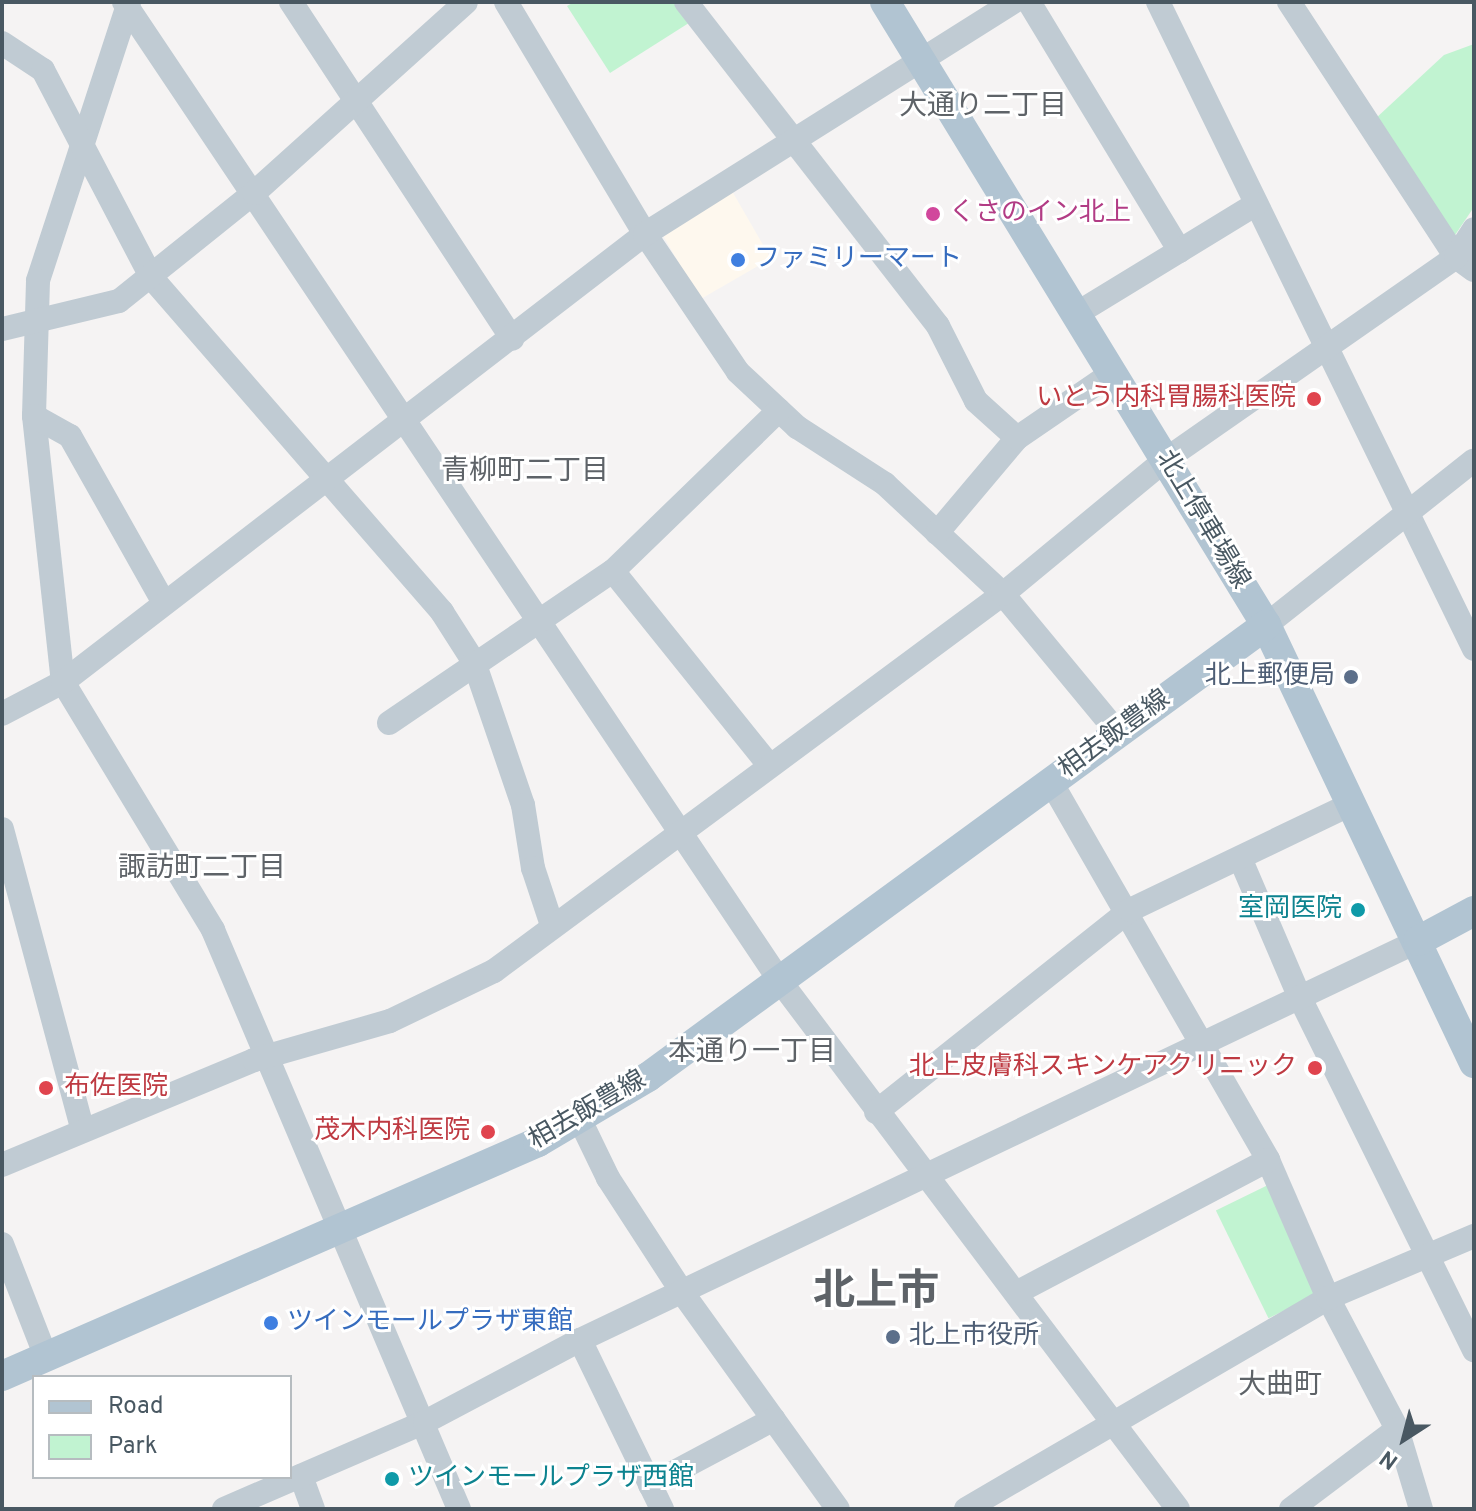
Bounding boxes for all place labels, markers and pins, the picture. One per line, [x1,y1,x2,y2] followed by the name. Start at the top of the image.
[949,198,1131,230] place label: くさのイン北上
[924,205,942,223] marker: くさのイン北上
[754,244,962,276] place label: ファミリーマート
[729,251,747,269] marker: ファミリーマート
[1036,383,1296,415] place label: いとう内科胃腸科医院
[1303,388,1325,410] marker: いとう内科胃腸科医院
[1205,661,1335,693] place label: 北上郵便局
[1342,668,1360,686] marker: 北上郵便局
[1238,894,1342,926] place label: 室岡医院
[1349,901,1367,919] marker: 室岡医院
[907,1052,1297,1084] place label: 北上皮膚科スキンケアクリニック
[1304,1057,1326,1079] marker: 北上皮膚科スキンケアクリニック
[64,1072,168,1104] place label: 布佐医院
[35,1077,57,1099] marker: 布佐医院
[314,1116,470,1148] place label: 茂木内科医院
[477,1121,499,1143] marker: 茂木内科医院
[287,1307,573,1339] place label: ツインモールプラザ東館
[262,1314,280,1332] marker: ツインモールプラザ東館
[909,1321,1039,1353] place label: 北上市役所
[884,1328,902,1346] marker: 北上市役所
[408,1463,694,1495] place label: ツインモールプラザ西館
[383,1470,401,1488] marker: ツインモールプラザ西館

